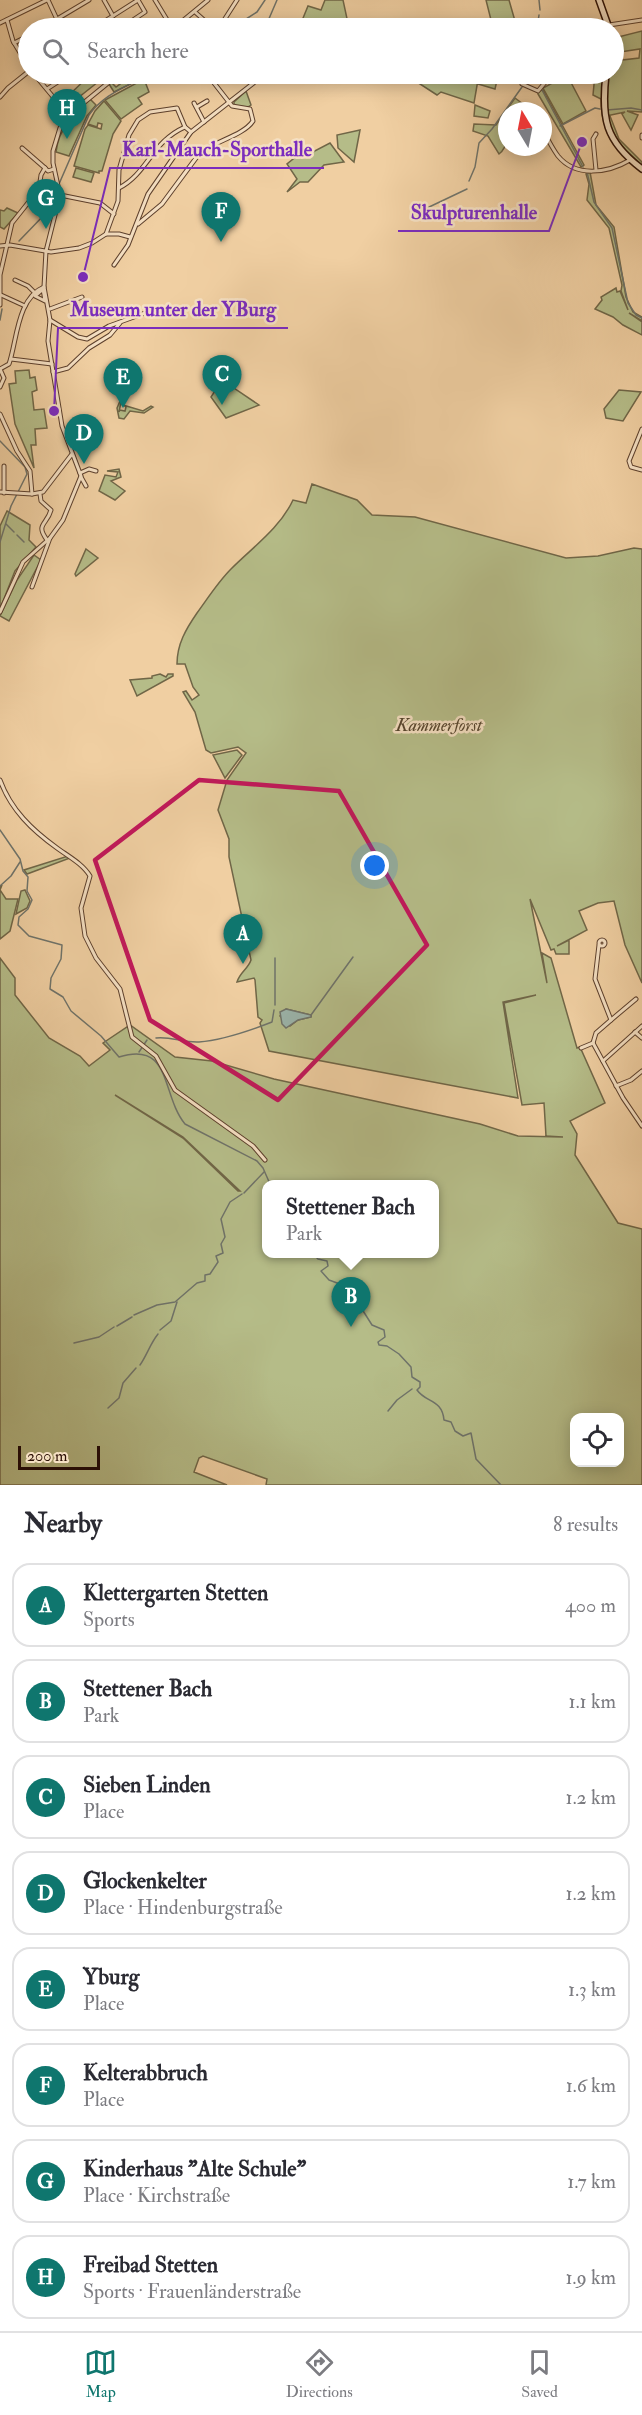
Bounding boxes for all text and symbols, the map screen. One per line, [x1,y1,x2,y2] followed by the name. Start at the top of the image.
[18,18,624,84] search box
[39,35,72,68] icon: search
[87,37,189,65] text: Search here
[48,90,86,139] pin: H
[498,102,552,156] north arrow
[110,130,324,168] callout: Karl-Mauch-Sporthalle
[122,137,313,163] text: Karl-Mauch-Sporthalle
[26,180,66,229] pin: G
[202,192,240,242] pin: F
[398,193,549,231] callout: Skulpturenhalle
[411,200,538,226] text: Skulpturenhalle
[58,290,288,328] callout: Museum unter der YBurg
[69,297,277,323] text: Museum unter der YBurg
[202,356,242,405] pin: C
[104,358,142,408] pin: E
[64,414,104,464] pin: D
[395,714,483,737] park label: Kammerforst
[360,851,389,880] your location
[224,914,262,964] pin: A
[262,1180,439,1258] popup
[286,1193,415,1221] text: Stettener Bach
[286,1221,322,1246] text: Park
[332,1278,370,1327] pin: B
[570,1413,624,1467] map controls
[570,1413,624,1467] button: locate
[18,1443,100,1470] scale bar
[27,1446,67,1466] text: 200 m
[24,1508,102,1540] text: Nearby
[553,1512,618,1537] text: 8 results
[83,1579,268,1607] text: Klettergarten Stetten
[39,1593,52,1618] text: A
[565,1593,616,1618] text: 400 m
[83,1607,135,1632] text: Sports
[83,1675,212,1703] text: Stettener Bach
[39,1689,52,1714] text: B
[569,1689,616,1714] text: 1.1 km
[83,1703,119,1728] text: Park
[83,1771,211,1799] text: Sieben Linden
[38,1785,53,1810] text: C
[566,1785,616,1810] text: 1.2 km
[83,1799,124,1824] text: Place
[83,1867,207,1895] text: Glockenkelter
[37,1881,54,1906] text: D
[566,1881,616,1906] text: 1.2 km
[83,1895,283,1920] text: Place · Hindenburgstraße
[83,1963,139,1991] text: Yburg
[38,1977,53,2002] text: E
[568,1977,616,2002] text: 1.3 km
[83,1991,124,2016] text: Place
[83,2059,208,2087] text: Kelterabbruch
[39,2073,52,2098] text: F
[566,2073,616,2098] text: 1.6 km
[83,2087,124,2112] text: Place
[83,2155,306,2183] text: Kinderhaus "Alte Schule"
[37,2169,54,2194] text: G
[567,2169,616,2194] text: 1.7 km
[83,2183,230,2208] text: Place · Kirchstraße
[83,2251,218,2279] text: Freibad Stetten
[37,2265,54,2290] text: H
[565,2265,616,2290] text: 1.9 km
[83,2279,301,2304] text: Sports · Frauenländerstraße
[84,2346,117,2402] tab: Map
[286,2346,353,2402] tab: Directions
[521,2346,558,2402] tab: Saved

